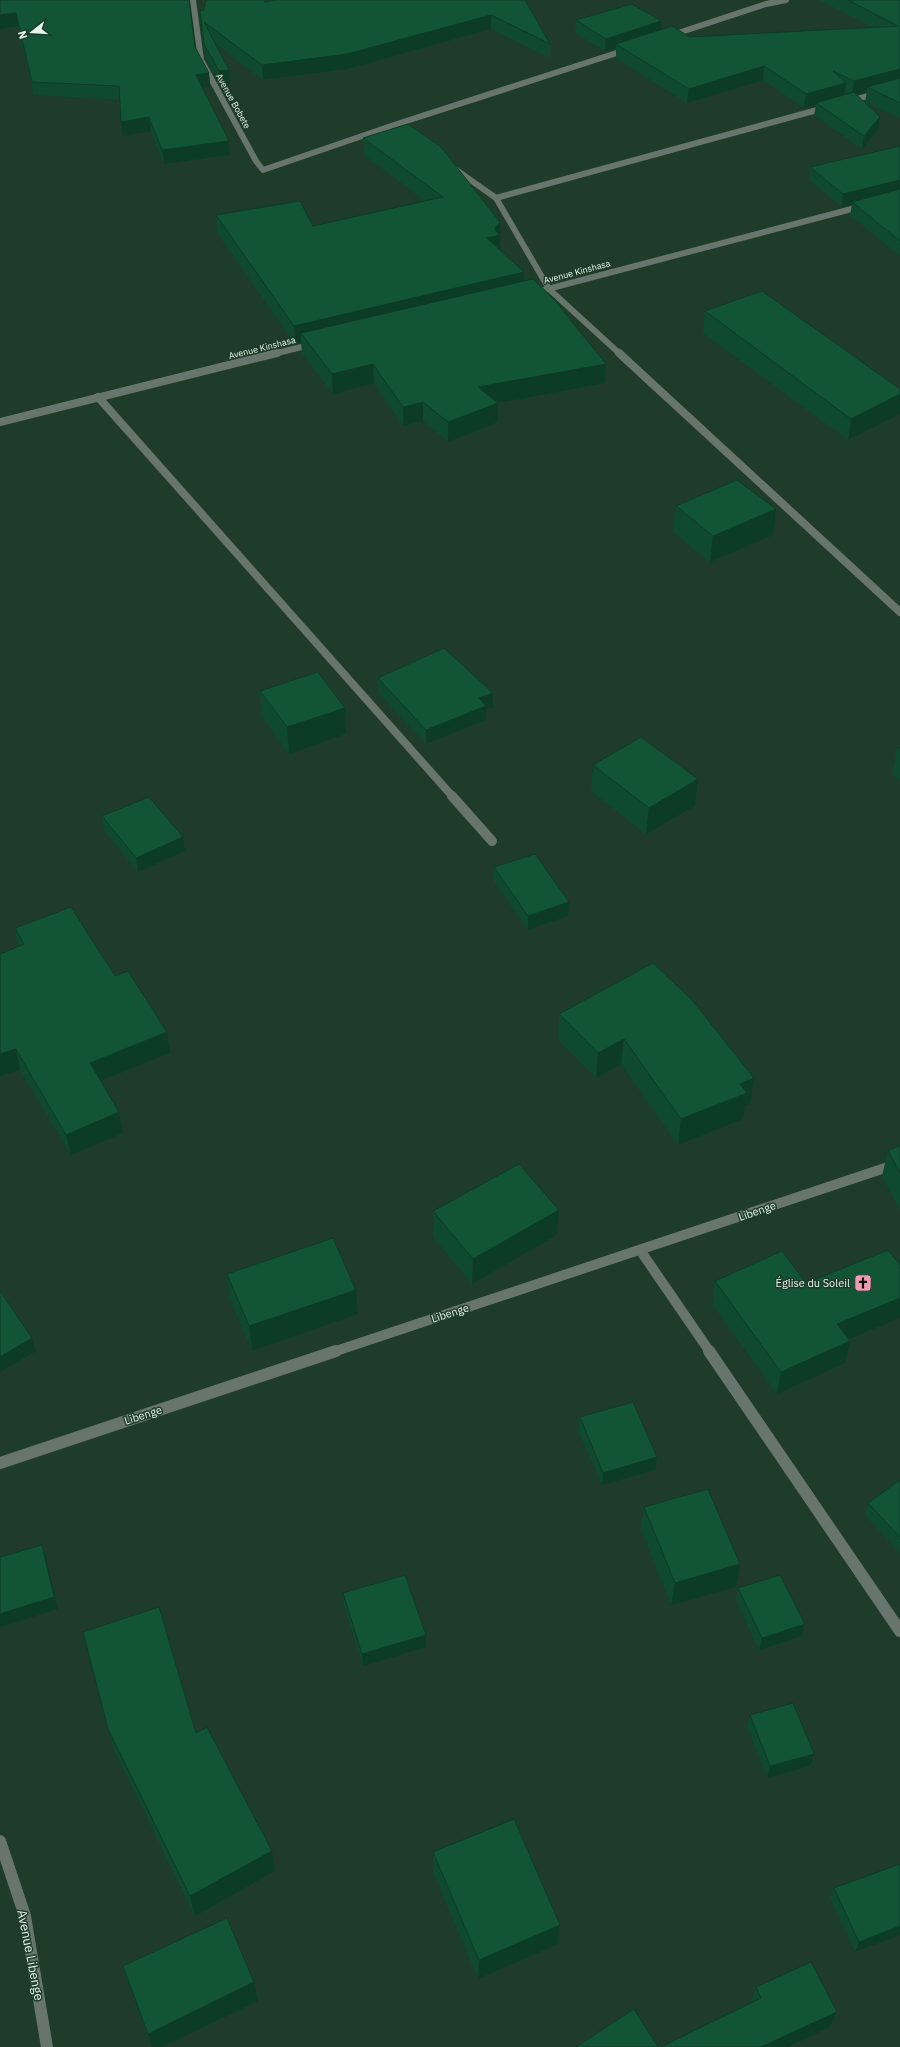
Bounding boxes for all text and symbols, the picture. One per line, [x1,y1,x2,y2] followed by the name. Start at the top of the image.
[12,12,52,52] north arrow
[15,29,30,41] text: N
[214,71,253,130] street label: Avenue Bobete
[542,257,612,286] street label: Avenue Kinshasa
[227,334,297,361] street label: Avenue Kinshasa
[736,1198,778,1224] street label: Libenge
[853,1273,873,1293] church icon: Église du Soleil
[776,1276,850,1290] place label: Église du Soleil
[429,1300,471,1326] street label: Libenge
[122,1402,164,1428] street label: Libenge
[13,1908,48,2002] street label: Avenue Libenge

